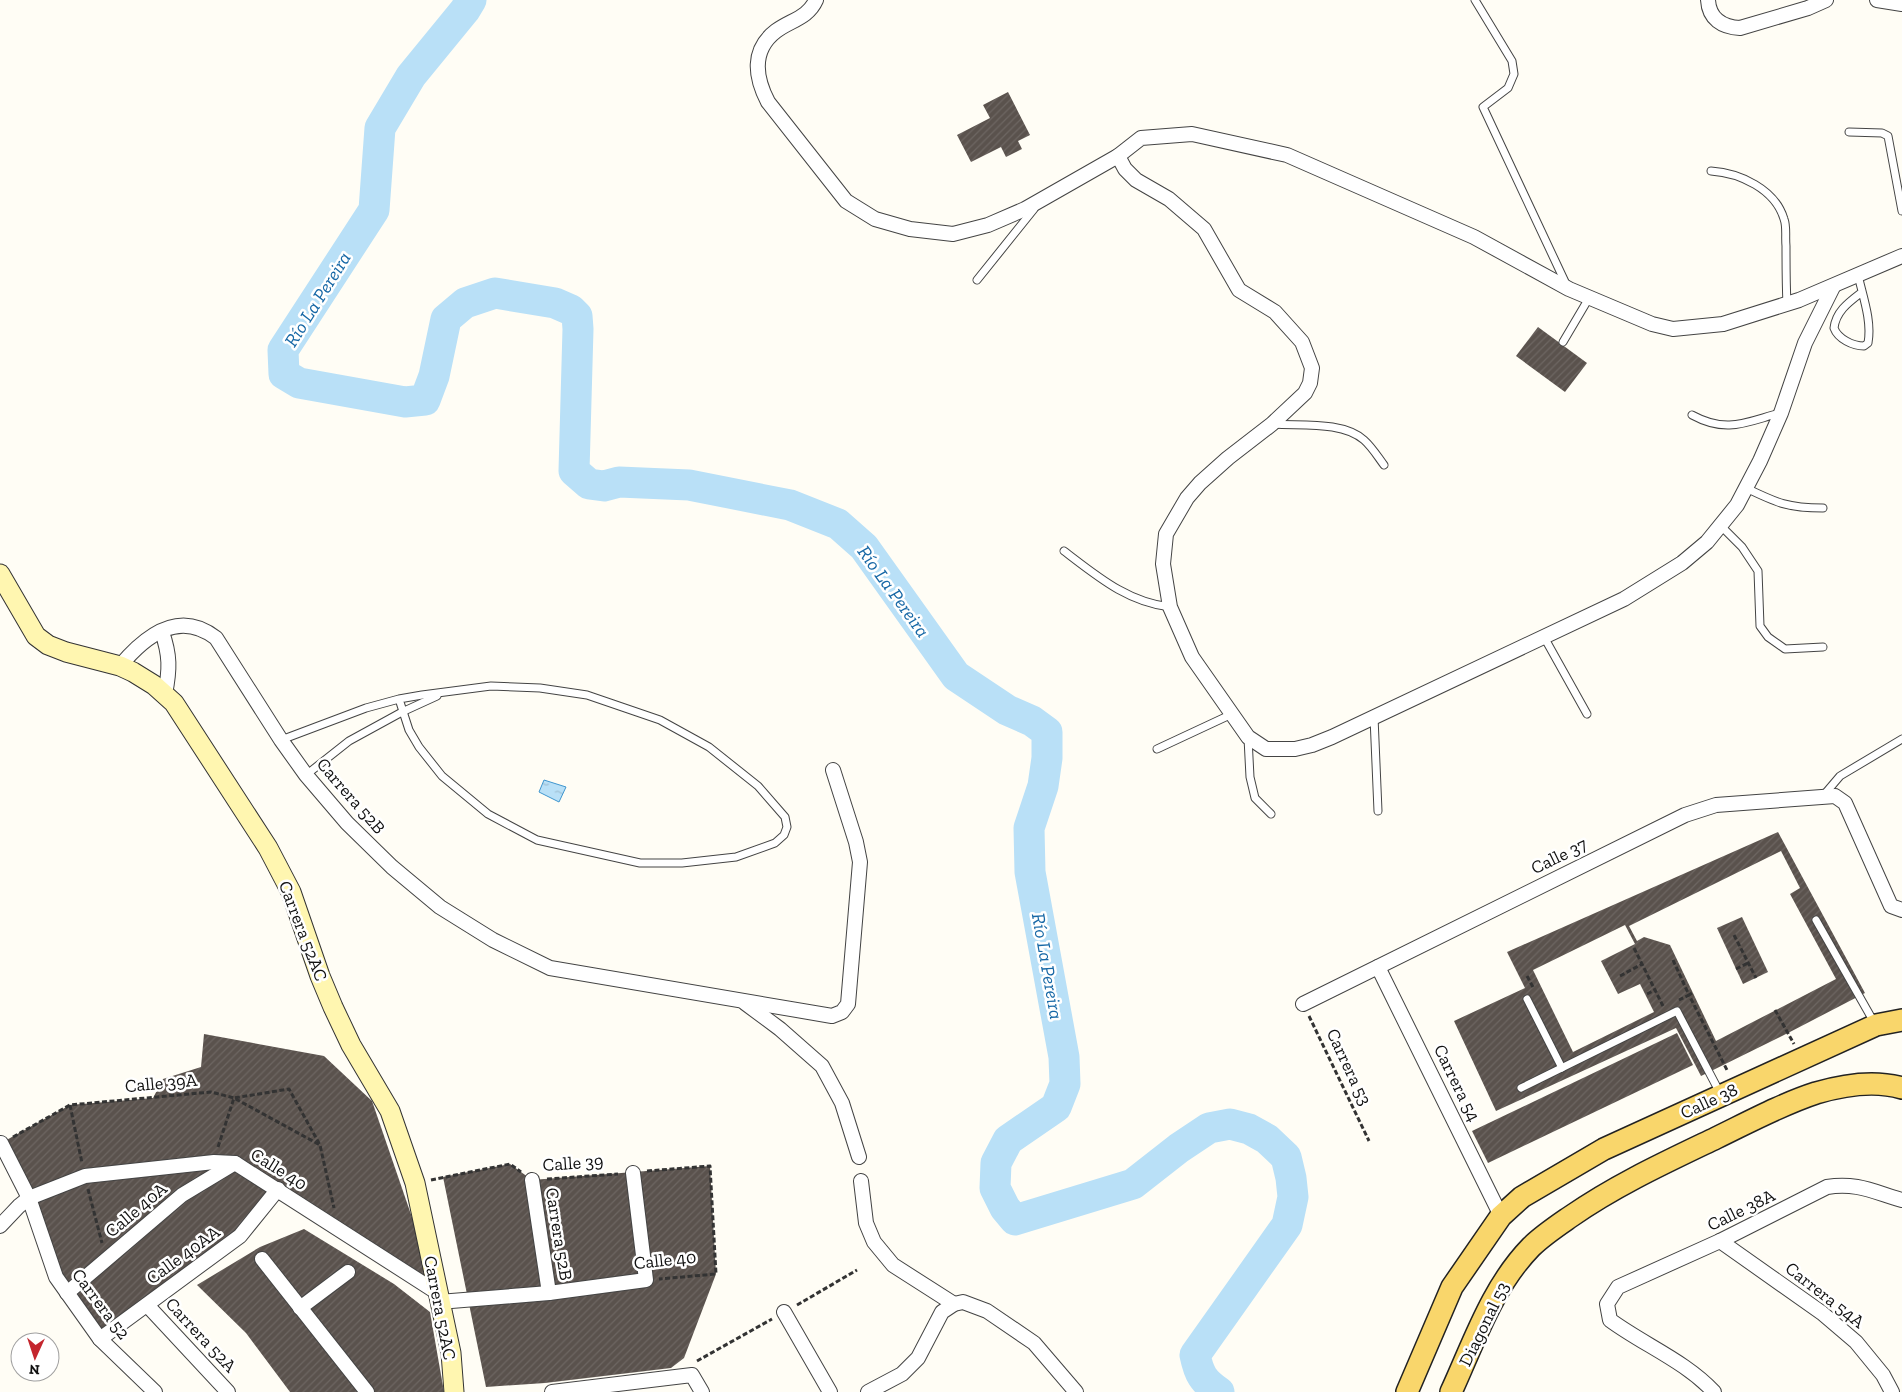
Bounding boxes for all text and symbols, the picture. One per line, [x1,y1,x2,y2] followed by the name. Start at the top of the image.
[279,248,356,351] water label: Río La Pereira
[853,541,935,642] water label: Río La Pereira
[312,753,390,839] street label: Carrera 52B
[1527,833,1591,879] street label: Calle 37
[274,878,332,984] street label: Carrera 52AC
[1027,911,1068,1021] water label: Río La Pereira
[1322,1025,1376,1109] street label: Carrera 53
[1429,1041,1485,1125] street label: Carrera 54
[124,1069,198,1097] street label: Calle 39A
[1677,1078,1741,1124] street label: Calle 38
[247,1143,311,1195] street label: Calle 40
[542,1150,604,1176] street label: Calle 39
[101,1178,172,1242] street label: Calle 40A
[1704,1184,1779,1236] street label: Calle 38A
[541,1186,577,1282] street label: Carrera 52B
[142,1221,224,1289] street label: Calle 40AA
[633,1246,697,1274] street label: Calle 40
[419,1254,461,1362] street label: Carrera 52AC
[1781,1257,1869,1333] street label: Carrera 54A
[67,1264,135,1344] street label: Carrera 52
[1454,1278,1514,1370] street label: Diagonal 53
[161,1293,241,1377] street label: Carrera 52A
[10,1332,60,1382] north arrow
[28,1361,40,1378] text: N

